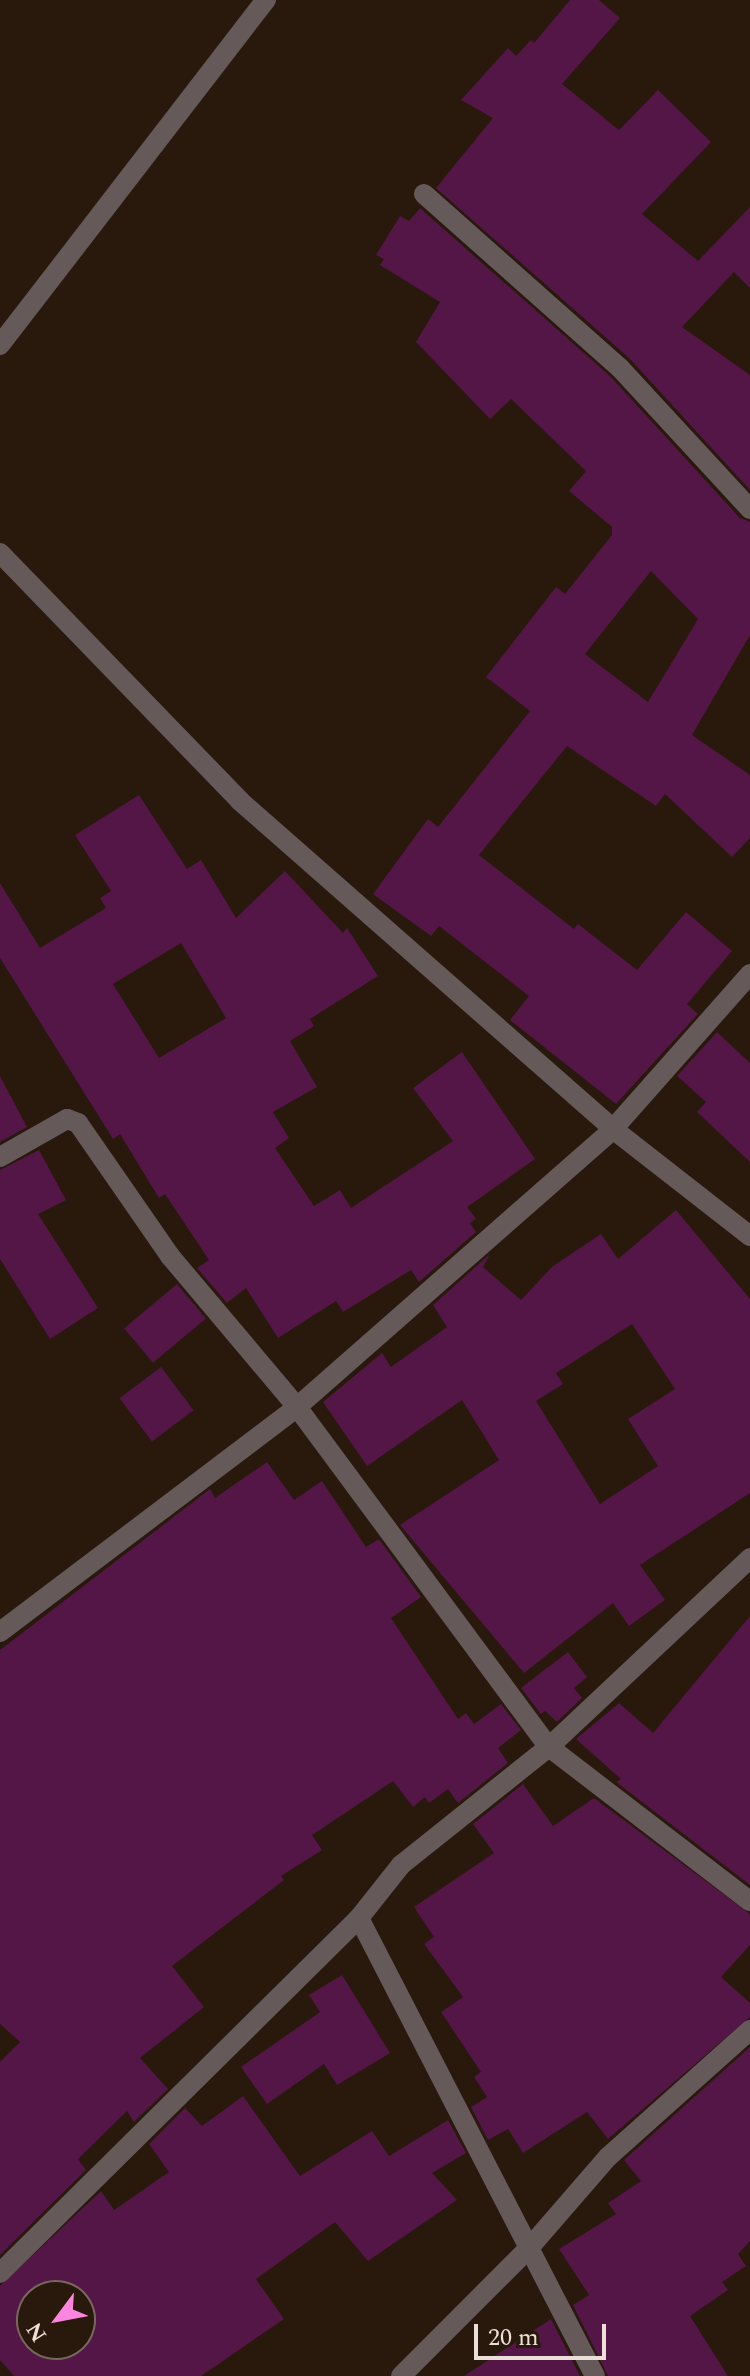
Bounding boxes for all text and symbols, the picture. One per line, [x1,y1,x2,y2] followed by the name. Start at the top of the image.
[16,2280,96,2360] north arrow
[478,2308,610,2358] scale bar
[18,2316,56,2348] text: N
[488,2320,539,2356] text: 20 m

